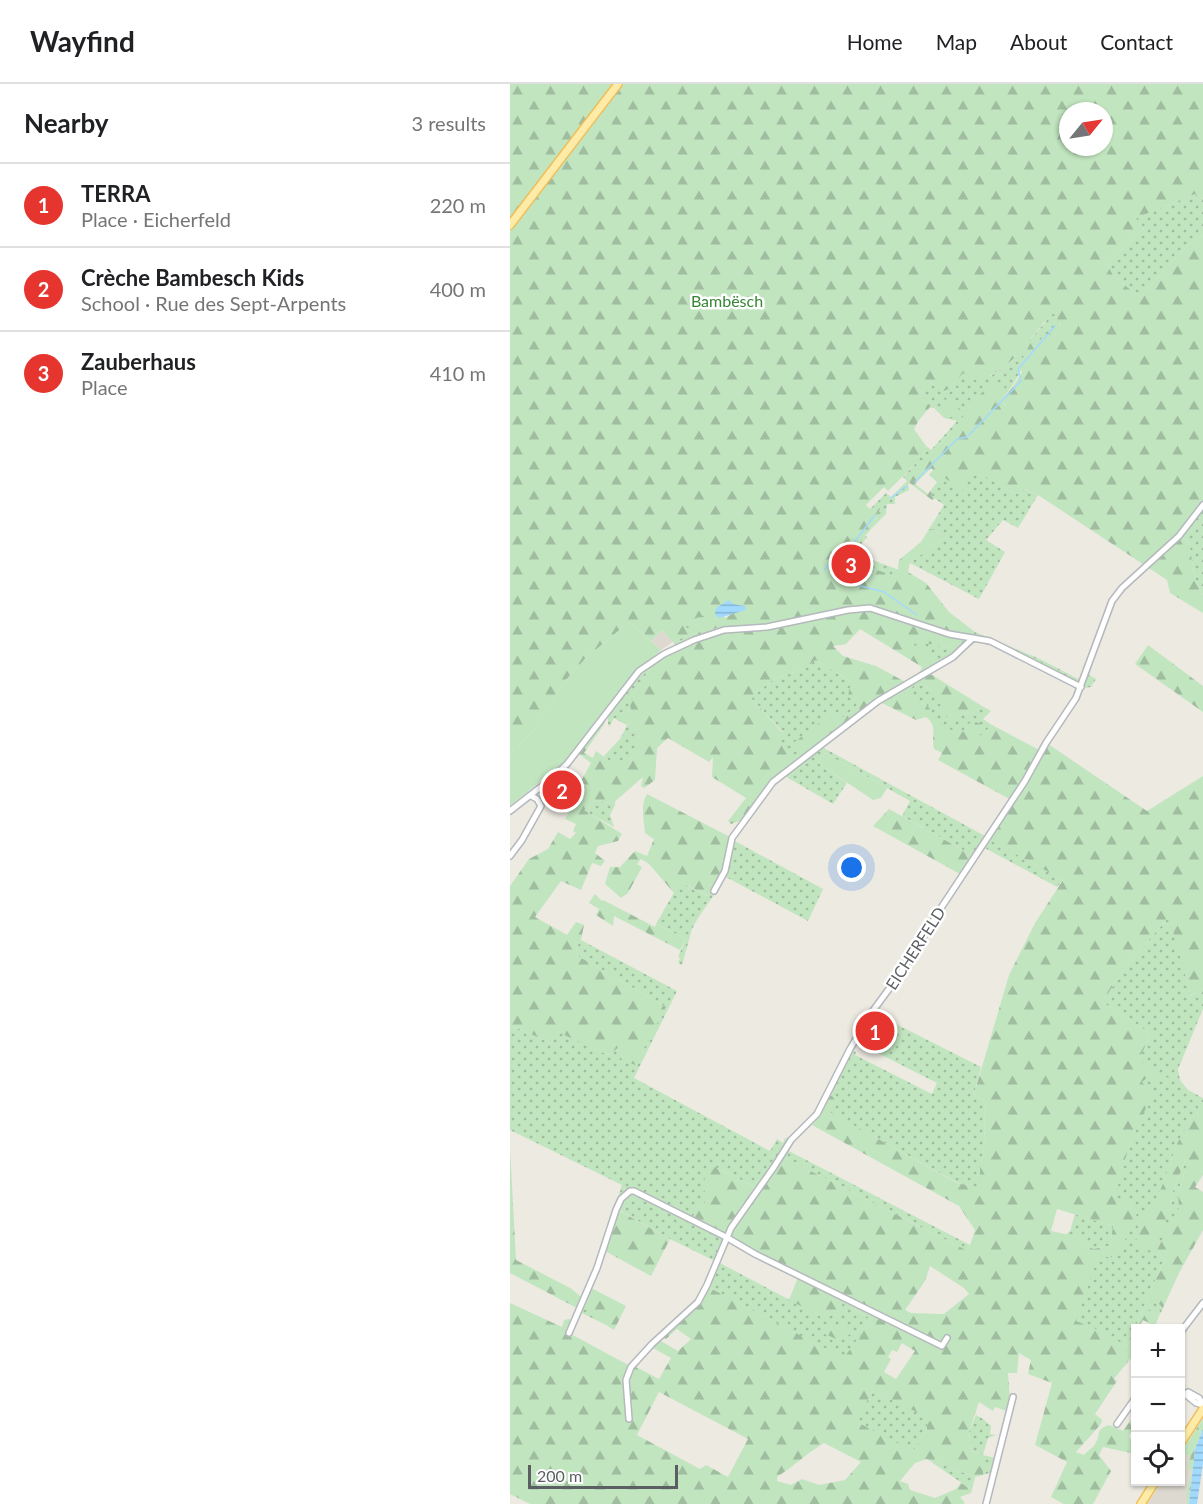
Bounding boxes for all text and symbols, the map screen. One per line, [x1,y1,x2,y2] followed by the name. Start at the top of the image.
[30,24,135,58] text: Wayfind
[847,29,903,54] text: Home
[936,29,977,54] text: Map
[1010,29,1067,54] text: About
[1100,29,1173,54] text: Contact
[1059,102,1113,156] north arrow
[24,107,109,139] text: Nearby
[411,111,486,135] text: 3 results
[81,180,150,207] text: TERRA
[38,193,49,217] text: 1
[430,193,486,217] text: 220 m
[81,207,231,231] text: Place · Eicherfeld
[81,264,304,291] text: Crèche Bambesch Kids
[38,277,49,301] text: 2
[430,277,486,301] text: 400 m
[81,291,346,315] text: School · Rue des Sept-Arpents
[691,291,763,310] park label: Bambësch
[81,348,196,375] text: Zauberhaus
[38,361,49,385] text: 3
[430,361,486,385] text: 410 m
[81,375,128,399] text: Place
[832,542,870,586] pin: 3
[542,768,582,812] pin: 2
[837,853,866,882] your location
[881,903,949,993] street label: EICHERFELD
[856,1008,895,1054] pin: 1
[1131,1324,1185,1486] map controls
[1131,1324,1185,1378] button: +
[1131,1378,1185,1432] button: −
[1131,1432,1185,1486] button: locate
[528,1462,678,1490] scale bar
[537,1466,582,1485] text: 200 m

